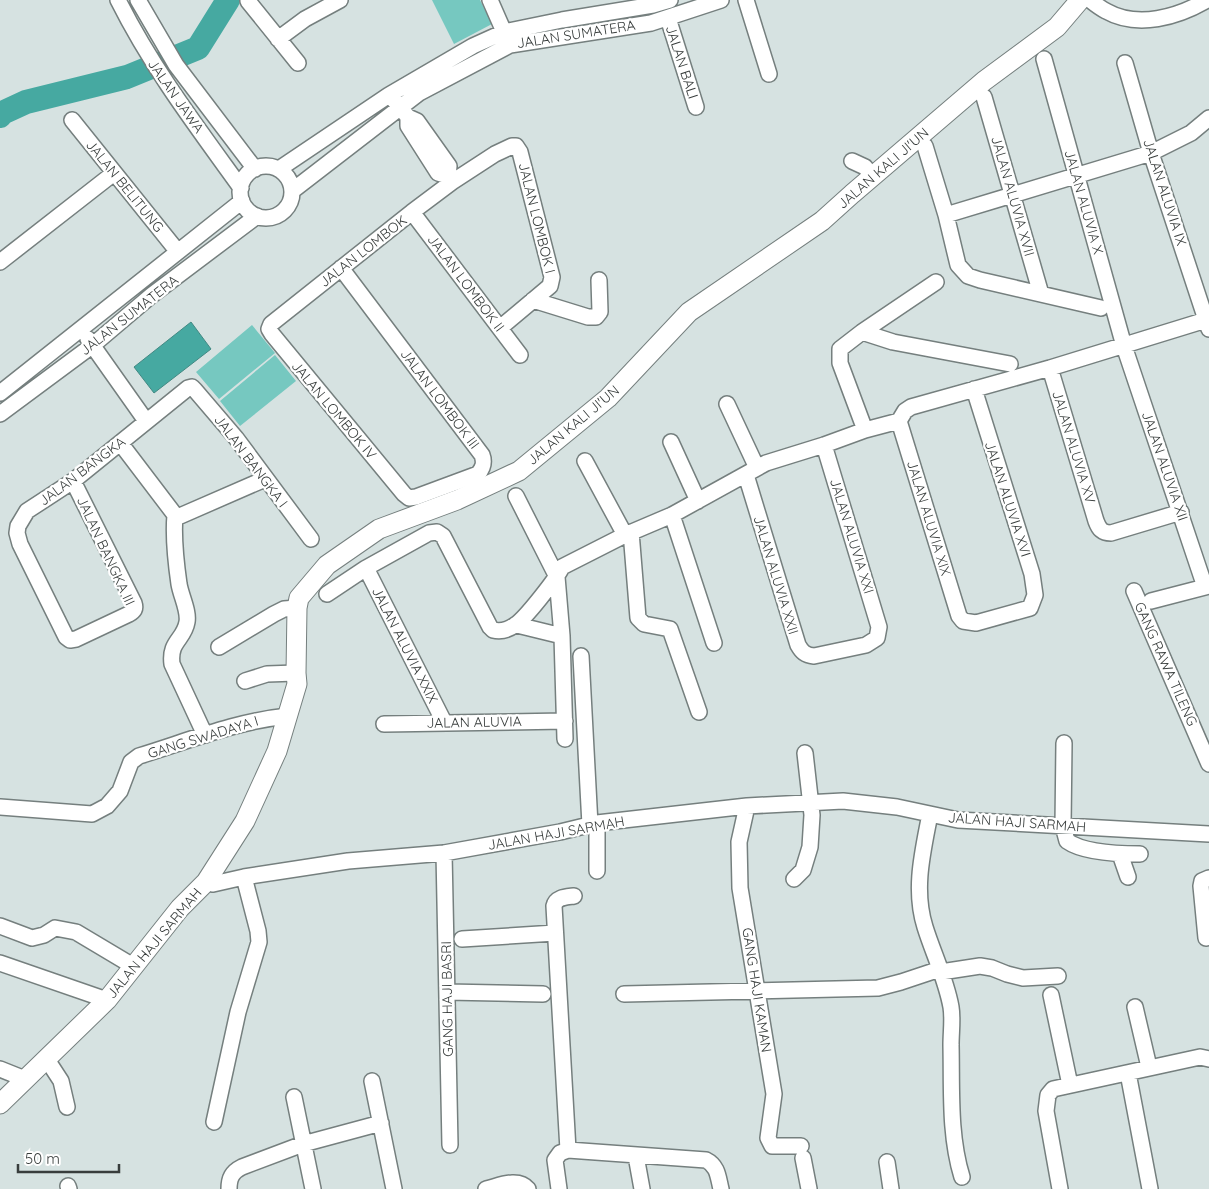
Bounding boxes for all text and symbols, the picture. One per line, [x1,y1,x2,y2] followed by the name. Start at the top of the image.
[515,16,637,52] street label: JALAN SUMATERA
[662,23,702,101] street label: JALAN BALI
[144,56,208,136] street label: JALAN JAWA
[834,123,932,213] street label: JALAN KALI JI'UN
[987,134,1039,258] street label: JALAN ALUVIA XVII
[82,136,168,236] street label: JALAN BELITUNG
[1139,136,1191,248] street label: JALAN ALUVIA IX
[1060,148,1108,257] street label: JALAN ALUVIA X
[515,161,559,275] street label: JALAN LOMBOK I
[316,211,410,291] street label: JALAN LOMBOK
[424,231,508,335] street label: JALAN LOMBOK II
[76,271,182,359] street label: JALAN SUMATERA
[397,345,483,453] street label: JALAN LOMBOK III
[288,357,380,463] street label: JALAN LOMBOK IV
[523,381,623,469] street label: JALAN KALI JI'UN
[1048,388,1100,506] street label: JALAN ALUVIA XV
[1138,409,1192,523] street label: JALAN ALUVIA XII
[210,411,292,511] street label: JALAN BANGKA I
[35,433,129,509] street label: JALAN BANGKA
[981,439,1035,559] street label: JALAN ALUVIA XVI
[903,458,955,578] street label: JALAN ALUVIA XIX
[826,476,878,596] street label: JALAN ALUVIA XXI
[73,494,139,608] street label: JALAN BANGKA III
[749,513,803,637] street label: JALAN ALUVIA XXII
[368,584,442,707] street label: JALAN ALUVIA XXIX
[1131,599,1201,729] street label: GANG RAWA TILENG
[146,712,260,762] street label: GANG SWADAYA I
[426,712,522,732] street label: JALAN ALUVIA
[947,808,1087,836] street label: JALAN HAJI SARMAH
[486,812,626,854] street label: JALAN HAJI SARMAH
[102,884,206,1002] street label: JALAN HAJI SARMAH
[738,926,776,1054] street label: GANG HAJI KAMAN
[437,941,457,1057] street label: GANG HAJI BASRI
[18,1142,119,1174] scale bar
[25,1149,60,1168] text: 50 m

